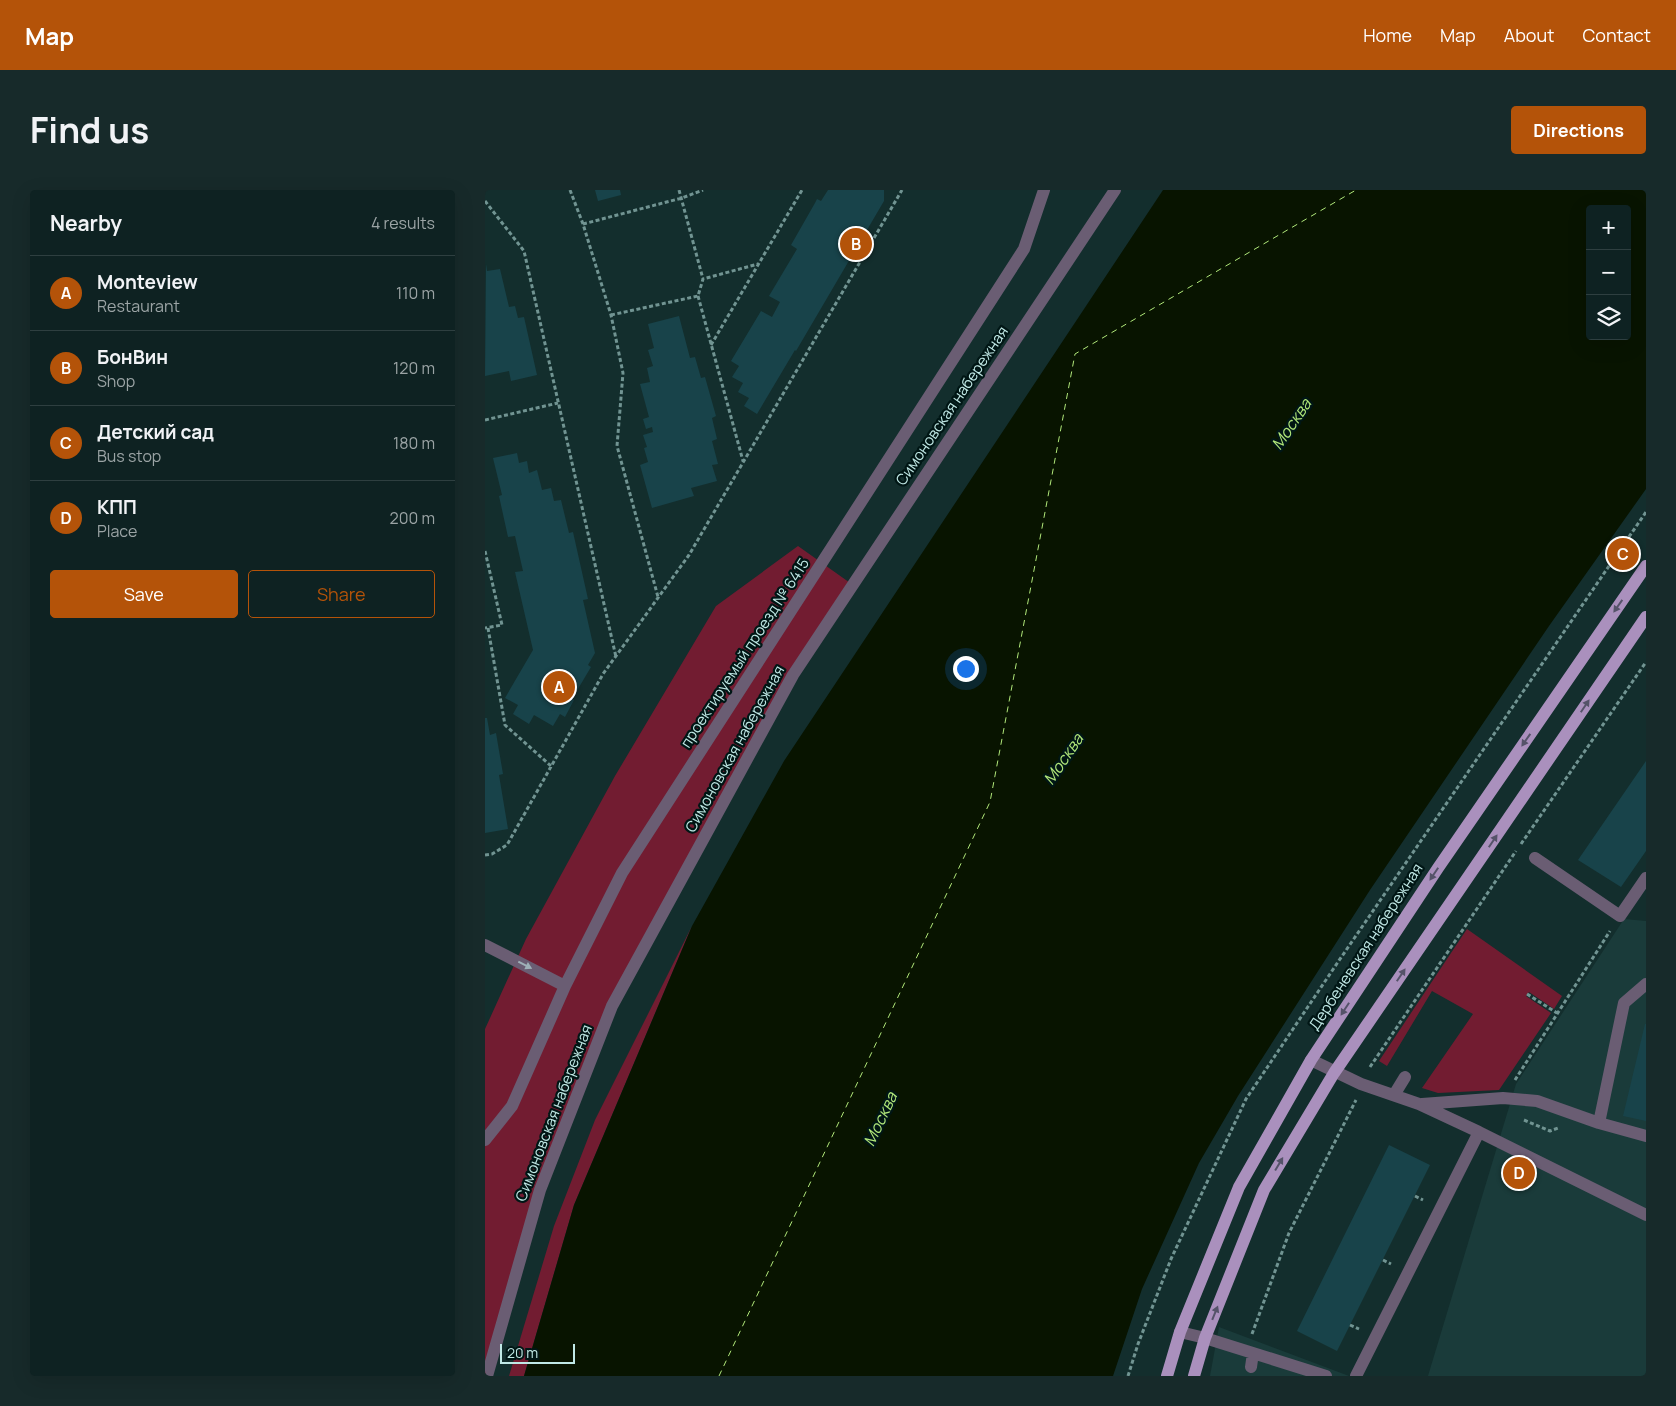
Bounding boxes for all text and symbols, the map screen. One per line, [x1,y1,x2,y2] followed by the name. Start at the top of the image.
[25,19,74,52] text: Map
[1363,23,1412,47] text: Home
[1440,23,1476,47] text: Map
[1504,23,1554,47] text: About
[1582,23,1651,47] text: Contact
[30,106,149,154] text: Find us
[1511,106,1646,154] button: Directions
[1586,205,1631,340] map controls
[1586,205,1631,250] button: +
[50,209,122,237] text: Nearby
[371,212,435,234] text: 4 results
[840,225,872,263] pin: B
[1586,250,1631,295] button: −
[97,269,198,295] text: Monteview
[61,282,71,304] text: A
[396,282,435,304] text: 110 m
[97,295,180,317] text: Restaurant
[1586,295,1631,340] button: layers
[890,322,1013,489] street label: Симоновская набережная
[97,344,168,370] text: БонВин
[61,357,71,379] text: B
[393,357,435,379] text: 120 m
[97,370,135,392] text: Shop
[1266,393,1317,454] water label: Москва
[97,419,214,445] text: Детский сад
[60,432,72,454] text: C
[393,432,435,454] text: 180 m
[97,445,161,467] text: Bus stop
[97,494,137,520] text: КПП
[60,507,72,529] text: D
[390,507,435,529] text: 200 m
[97,520,137,542] text: Place
[1607,535,1639,573] pin: C
[675,554,814,752] street label: проектируемый проезд № 6415
[50,570,238,618] button: Save
[248,570,435,618] button: Share
[1613,599,1623,613] one-way arrow
[953,656,979,682] your location
[680,662,789,836] street label: Симоновская набережная
[543,668,575,706] pin: A
[1580,700,1590,713] one-way arrow
[1038,728,1089,789] water label: Москва
[1521,733,1531,746] one-way arrow
[1488,834,1498,847] one-way arrow
[1304,859,1428,1034] street label: Дербеневская набережная
[1429,867,1439,880] one-way arrow
[518,961,532,969] one-way arrow
[1396,968,1406,981] one-way arrow
[1340,1002,1350,1016] one-way arrow
[510,1021,597,1204] street label: Симоновская набережная
[858,1087,903,1150] water label: Москва
[1503,1154,1535,1192] pin: D
[1275,1158,1284,1171] one-way arrow
[1211,1306,1219,1320] one-way arrow
[500,1341,575,1364] scale bar
[507,1343,538,1362] text: 20 m

